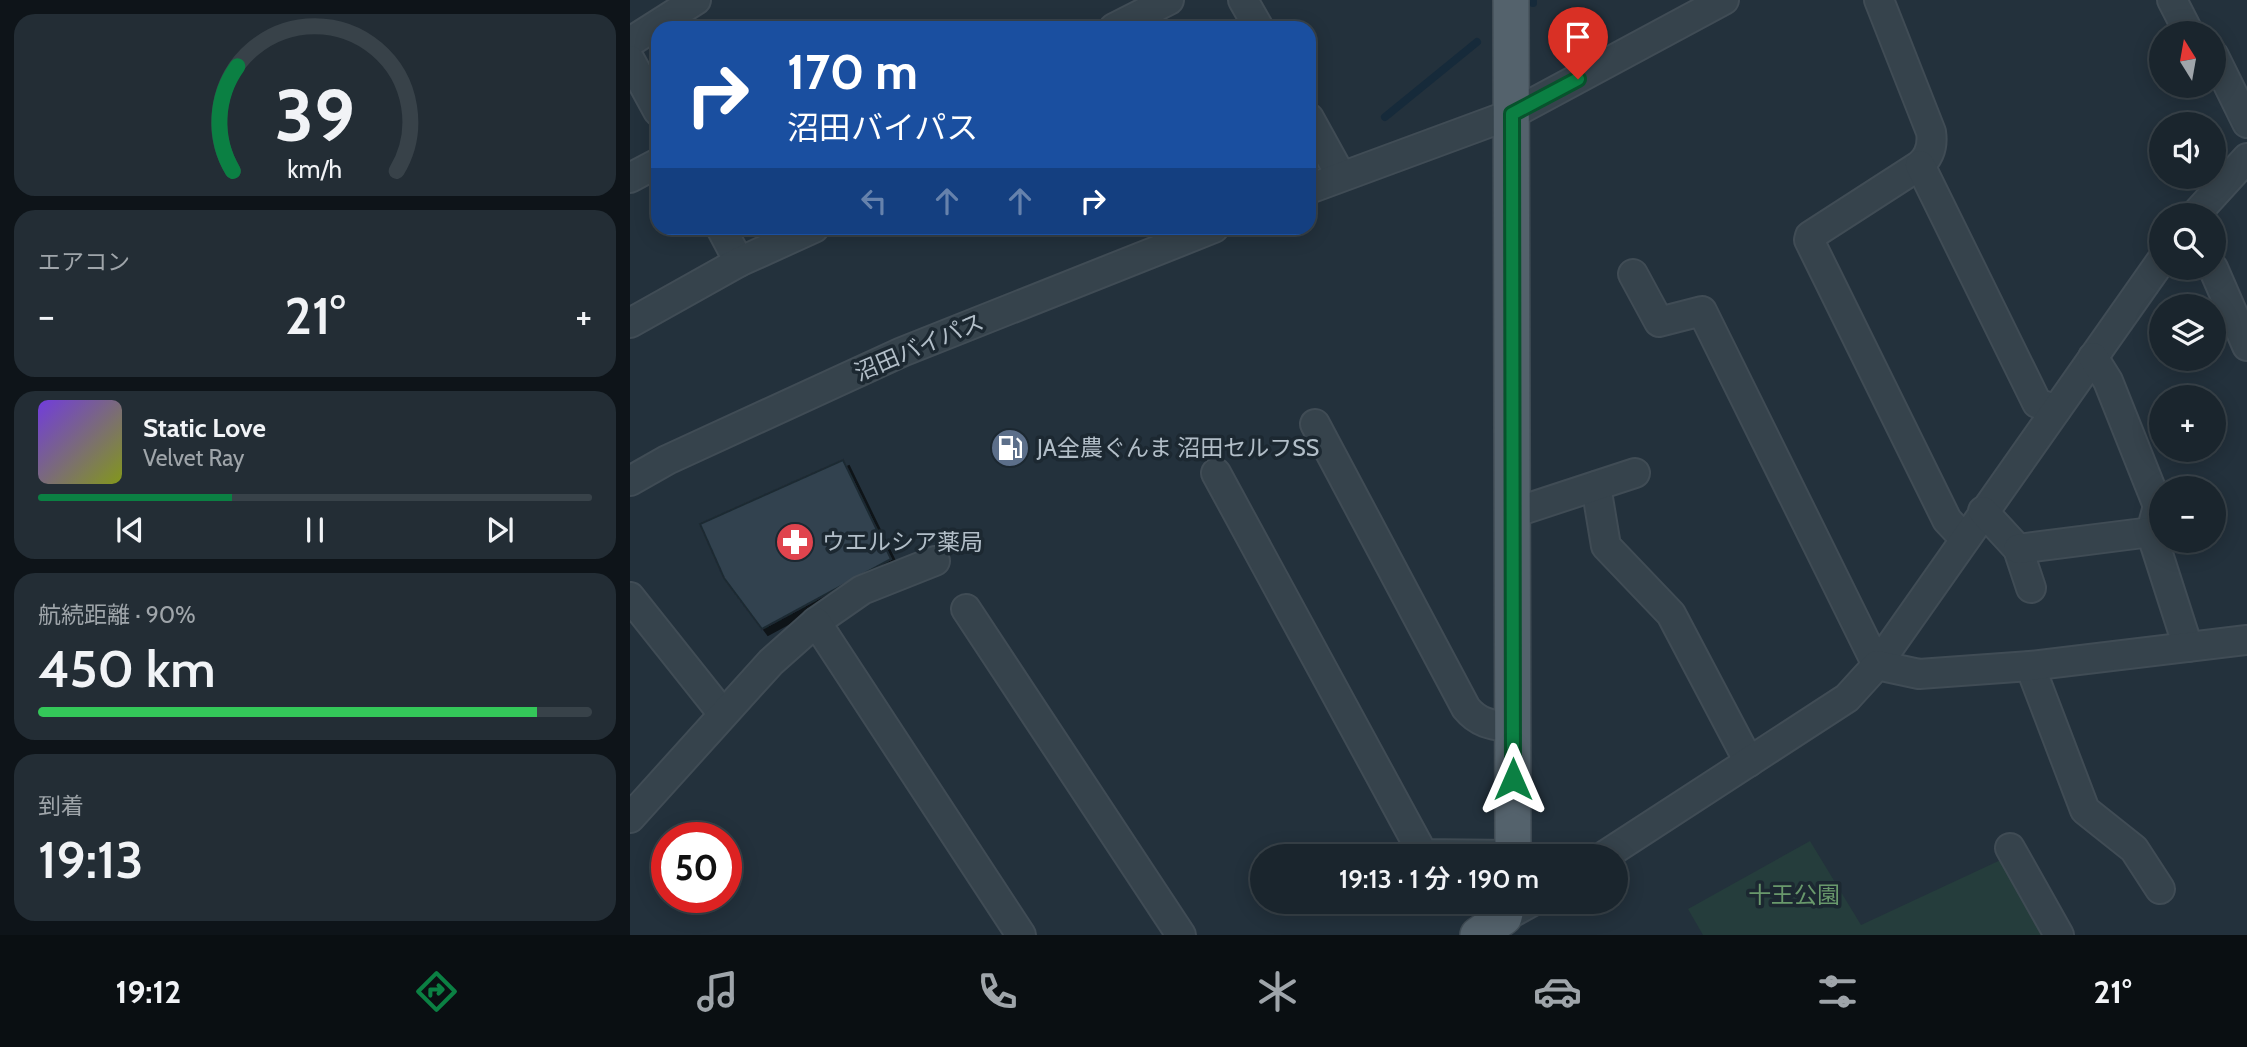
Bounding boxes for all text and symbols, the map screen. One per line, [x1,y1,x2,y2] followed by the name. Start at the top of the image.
[1548,7,1608,79] pin
[1559,18,1597,56] icon: arrive
[2149,21,2226,98] north arrow
[2149,21,2226,553] map controls
[787,42,918,101] text: 170 m
[672,49,763,140] icon: right
[275,71,355,159] text: 39
[787,108,978,147] text: 沼田バイパス
[2149,112,2226,189] button: sound
[288,154,342,184] text: km/h
[855,182,893,220] icon: left
[928,182,966,220] icon: ahead
[1001,182,1039,220] icon: ahead
[1074,182,1112,220] icon: right
[2149,203,2226,280] button: search
[38,248,130,276] text: エアコン
[285,284,345,347] text: 21°
[38,292,55,339] text: −
[575,292,592,339] text: +
[2149,294,2226,371] button: layers
[850,307,988,387] street label: 沼田バイパス
[2149,385,2226,462] button: +
[143,412,266,444] text: Static Love
[989,427,1031,469] fuel station icon: JA全農ぐんま 沼田セルフSS
[1036,434,1319,462] place label: JA全農ぐんま 沼田セルフSS
[143,444,244,472] text: Velvet Ray
[2149,476,2226,553] button: −
[111,511,149,549] icon: previous
[296,511,334,549] icon: pause
[481,511,519,549] icon: next
[774,521,816,563] pharmacy icon: ウエルシア薬局
[822,528,983,556] place label: ウエルシア薬局
[38,601,196,629] text: 航続距離 · 90%
[38,637,216,700] text: 450 km
[1476,742,1550,816] position arrow
[38,792,84,820] text: 到着
[651,822,742,913] speed limit sign: 50
[38,828,143,891] text: 19:13
[1339,863,1539,895] text: 19:13 · 1 分 · 190 m
[1748,881,1840,909] park label: 十王公園
[412,967,461,1016] icon: directions
[693,967,742,1016] icon: music
[973,967,1022,1016] icon: phone
[1253,967,1302,1016] icon: climate
[1533,967,1582,1016] icon: car
[1813,967,1862,1016] icon: filters
[116,972,181,1011] text: 19:12
[2093,972,2131,1011] text: 21°

